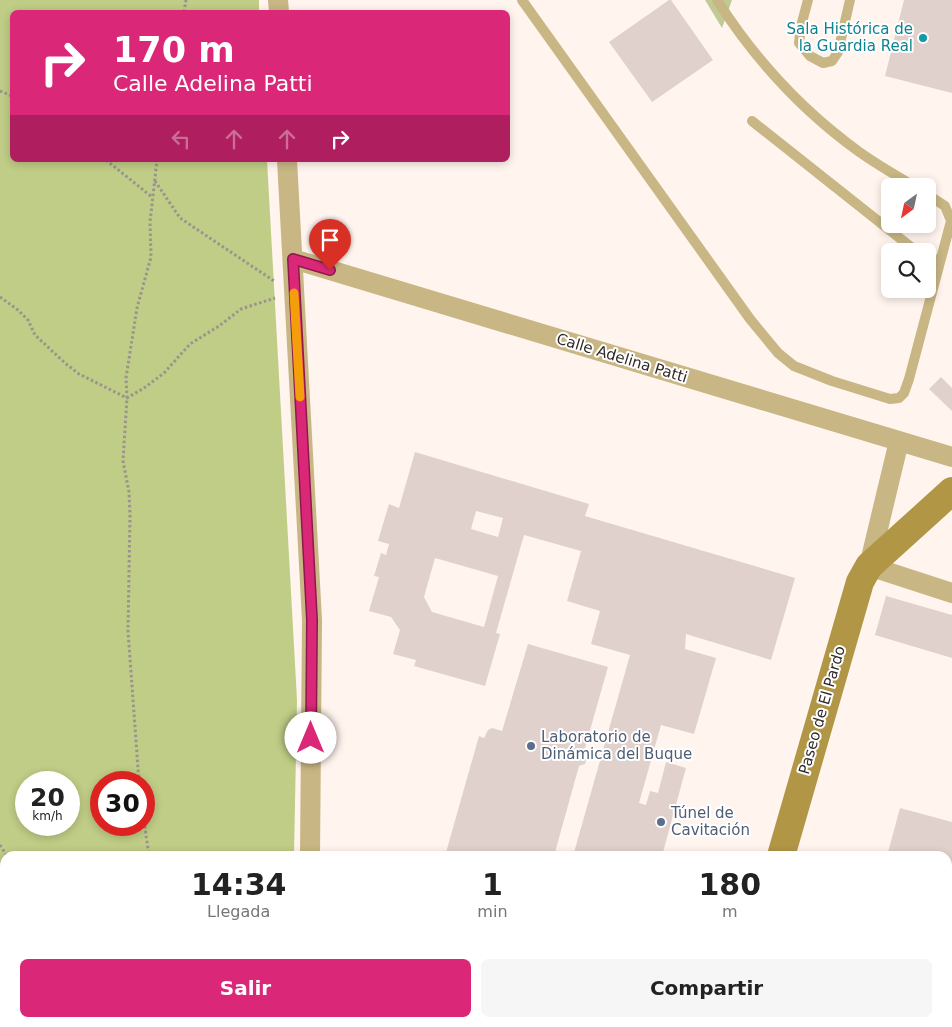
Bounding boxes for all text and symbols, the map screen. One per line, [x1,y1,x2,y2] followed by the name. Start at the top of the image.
[787,20,913,55] place label: Sala Histórica de la Guardia Real
[30,30,95,95] icon: right
[113,30,235,70] text: 170 m
[917,32,929,44] marker: Sala Histórica de la Guardia Real
[113,71,313,96] text: Calle Adelina Patti
[167,125,195,153] icon: left
[220,125,248,153] icon: ahead
[273,125,301,153] icon: ahead
[326,125,354,153] icon: right
[881,178,936,232] north arrow
[881,178,936,298] map controls
[309,219,351,270] pin
[316,226,344,254] icon: arrive
[881,243,936,298] button: search
[554,330,690,386] street label: Calle Adelina Patti
[795,644,849,776] street label: Paseo de El Pardo
[284,711,336,763] position arrow
[541,728,692,763] place label: Laboratorio de Dinámica del Buque
[525,740,537,752] marker: Laboratorio de Dinámica del Buque
[90,771,155,836] speed limit sign: 30
[30,783,65,812] text: 20
[670,804,750,839] place label: Túnel de Cavitación
[32,809,63,823] text: km/h
[655,816,667,828] marker: Túnel de Cavitación
[191,867,286,902] text: 14:34
[482,867,503,902] text: 1
[698,867,761,902] text: 180
[207,902,270,921] text: Llegada
[477,902,508,921] text: min
[722,902,738,921] text: m
[20,959,471,1017] button: Salir
[481,959,932,1017] button: Compartir

